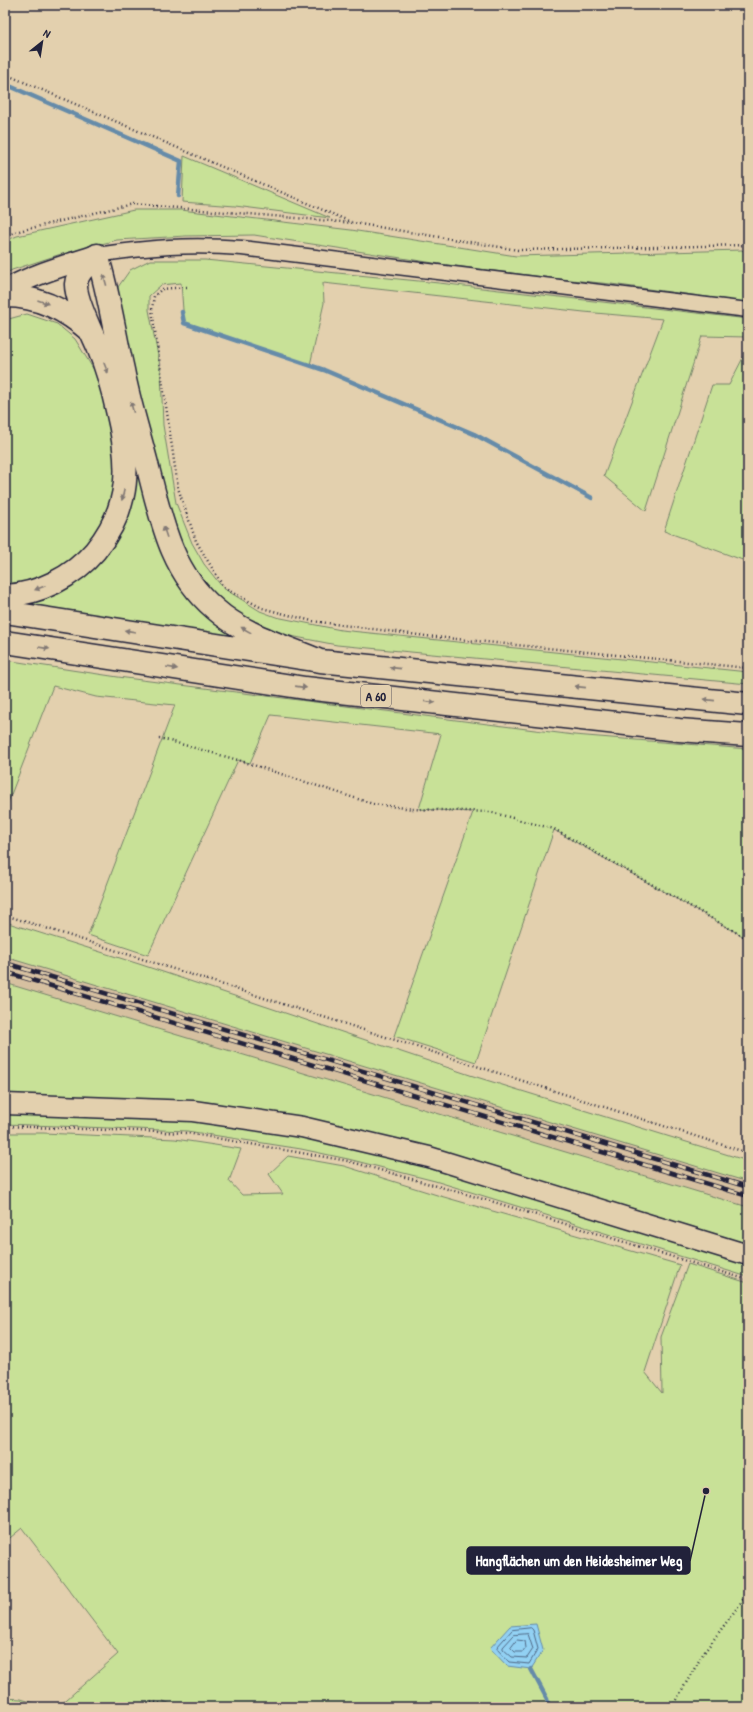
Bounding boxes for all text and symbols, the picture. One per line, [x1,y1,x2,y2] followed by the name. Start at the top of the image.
[22,22,62,62] north arrow
[41,26,53,41] text: N
[102,273,108,285] one-way arrow
[38,300,50,306] one-way arrow
[104,362,110,374] one-way arrow
[129,401,135,413] one-way arrow
[119,489,125,501] one-way arrow
[162,526,168,538] one-way arrow
[34,585,46,591] one-way arrow
[240,626,252,633] one-way arrow
[124,628,136,634] one-way arrow
[37,645,50,651] one-way arrow
[166,665,178,671] one-way arrow
[389,665,401,672] one-way arrow
[295,684,307,690] one-way arrow
[574,684,586,691] one-way arrow
[361,685,391,707] road number: A 60
[703,697,715,704] one-way arrow
[424,698,436,705] one-way arrow
[467,1547,690,1574] callout: Hangflächen um den Heidesheimer Weg
[476,1550,683,1572] text: Hangflächen um den Heidesheimer Weg

